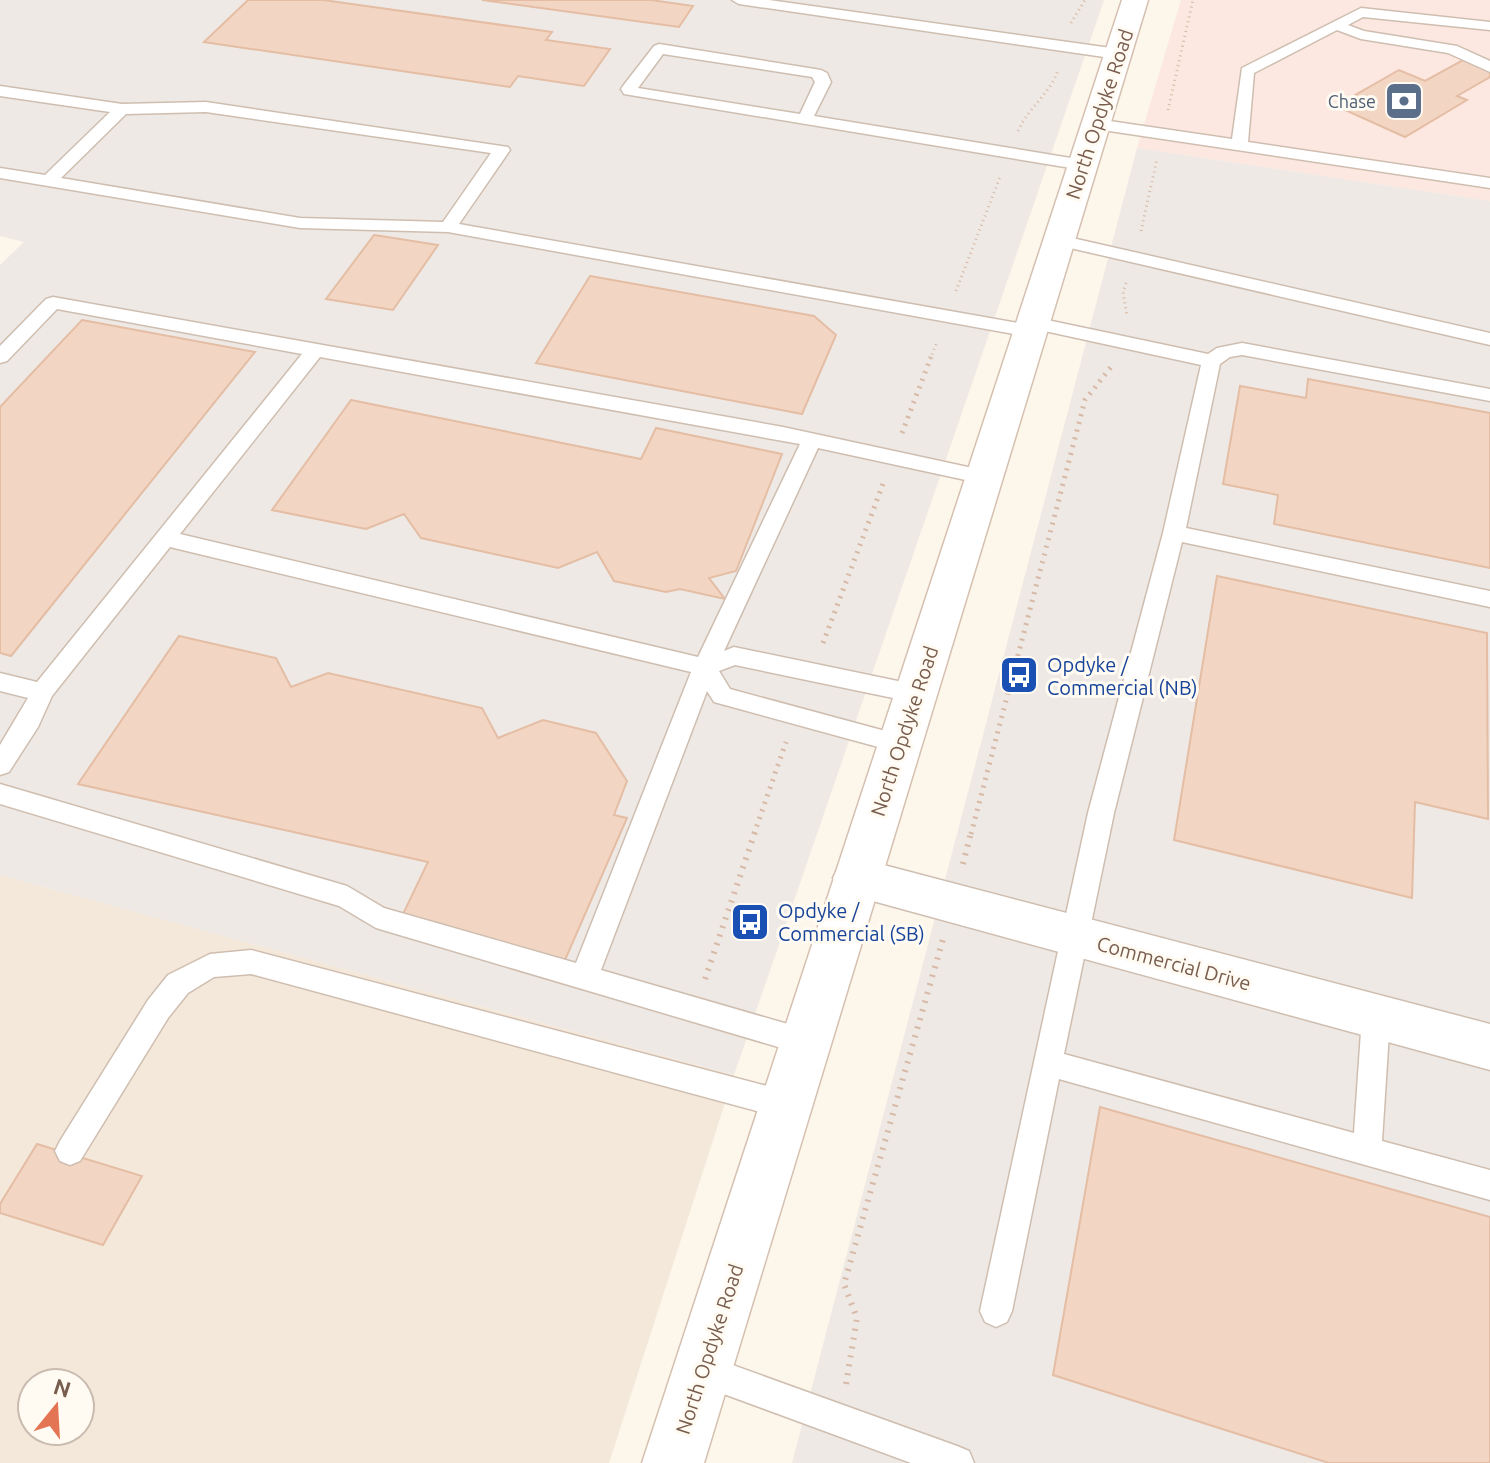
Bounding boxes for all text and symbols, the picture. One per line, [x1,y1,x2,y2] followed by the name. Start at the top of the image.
[1061,26,1137,202] street label: North Opdyke Road
[1383,80,1425,122] bank icon: Chase
[1328,91,1376,111] place label: Chase
[866,643,942,819] street label: North Opdyke Road
[1047,653,1198,699] place label: Opdyke / Commercial (NB)
[998,654,1040,696] bus stop icon: Opdyke / Commercial (NB)
[778,899,925,945] place label: Opdyke / Commercial (SB)
[729,901,771,943] bus stop icon: Opdyke / Commercial (SB)
[1094,931,1254,995] street label: Commercial Drive
[671,1261,747,1437] street label: North Opdyke Road
[16,1367,96,1447] north arrow
[51,1373,74,1402] text: N

